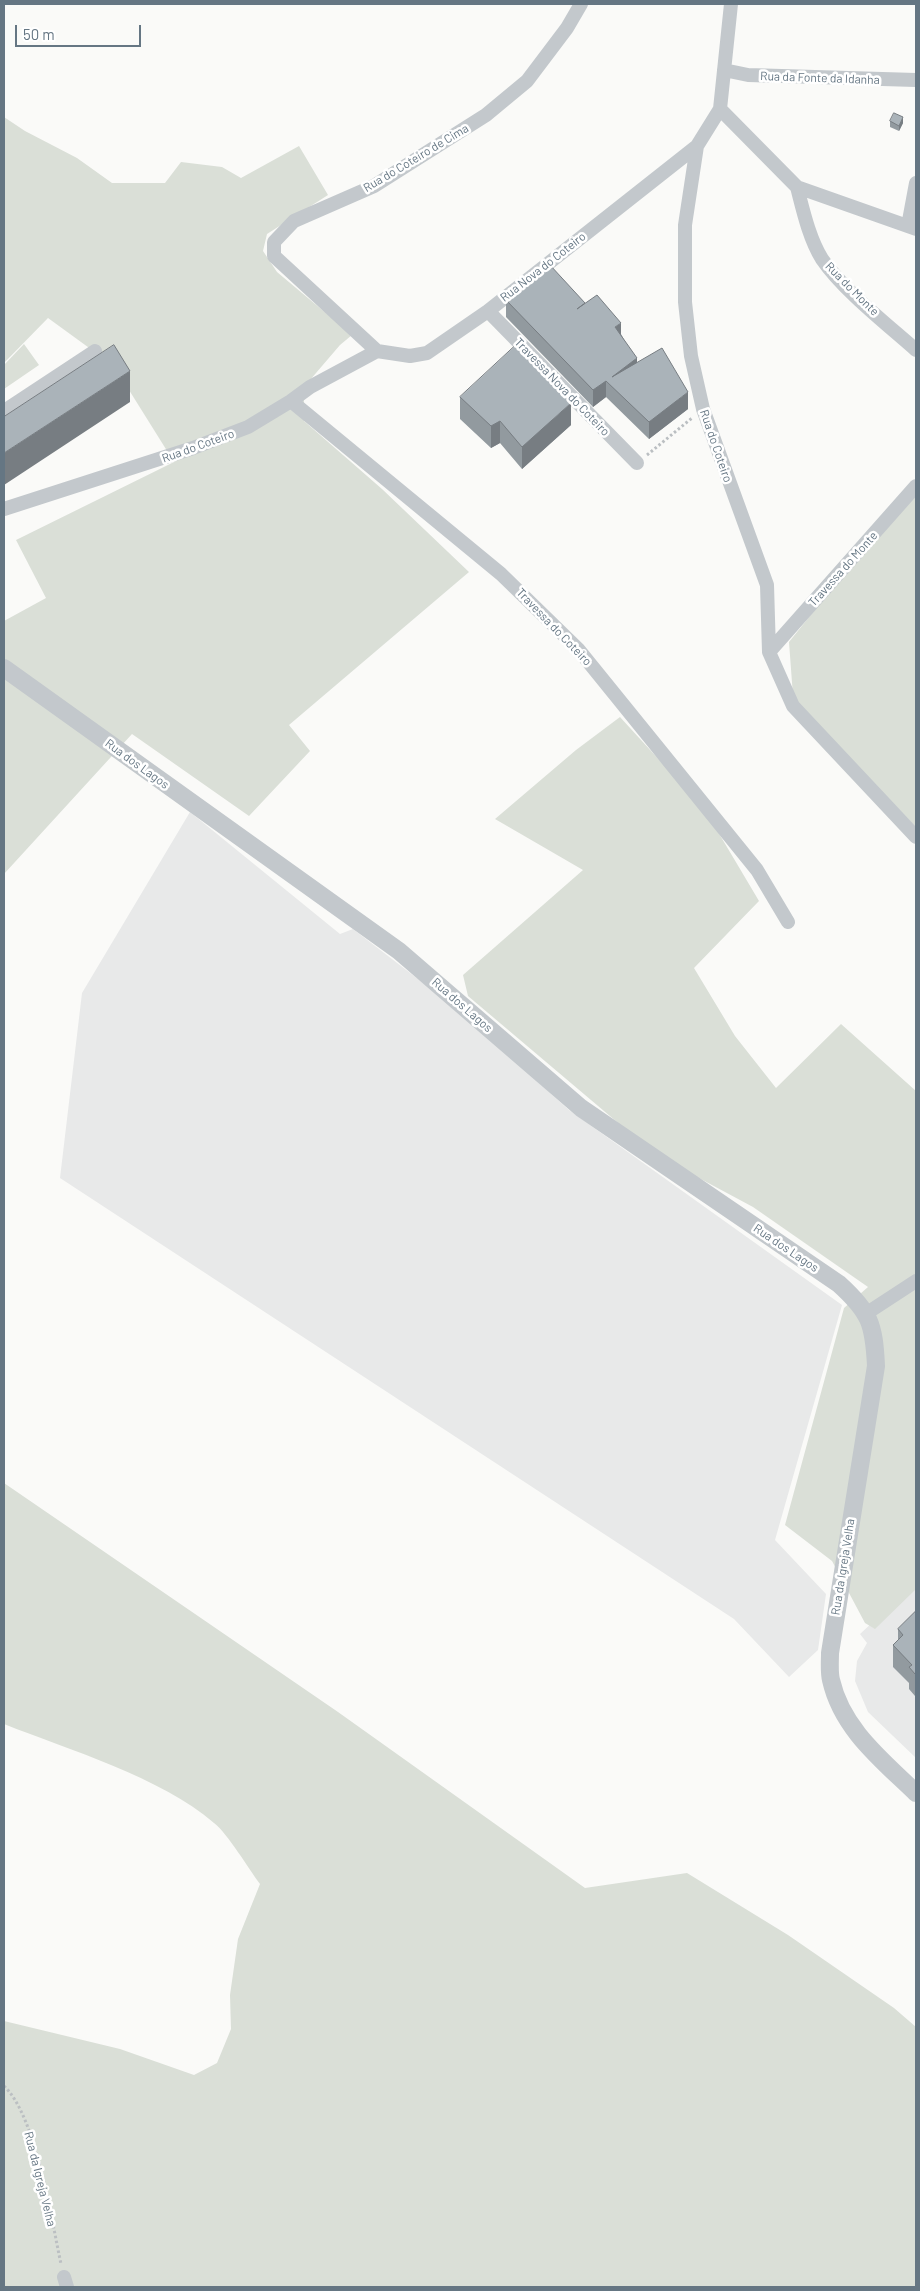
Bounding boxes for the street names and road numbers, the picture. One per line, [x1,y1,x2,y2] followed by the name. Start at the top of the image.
[760,69,880,87] street label: Rua da Fonte da Idanha
[361,121,471,195] street label: Rua do Coteiro de Cima
[497,229,589,305] street label: Rua Nova do Coteiro
[822,259,882,319] street label: Rua do Monte
[511,335,613,439] street label: Travessa Nova do Coteiro
[697,408,735,484] street label: Rua do Coteiro
[160,426,236,466] street label: Rua do Coteiro
[806,529,880,609] street label: Travessa do Monte
[513,585,595,669] street label: Travessa do Coteiro
[102,736,172,792] street label: Rua dos Lagos
[429,975,495,1035] street label: Rua dos Lagos
[751,1221,821,1275] street label: Rua dos Lagos
[828,1518,858,1616] street label: Rua da Igreja Velha
[21,2130,59,2228] street label: Rua da Igreja Velha

